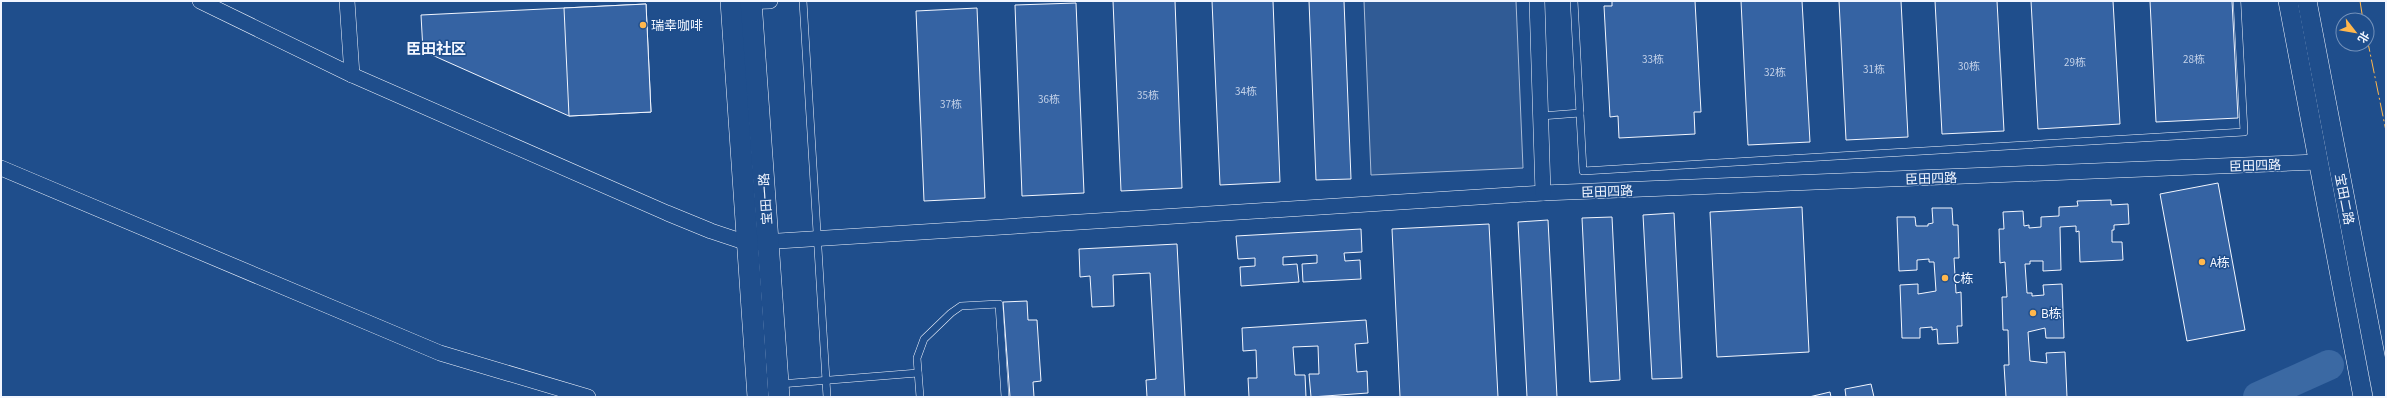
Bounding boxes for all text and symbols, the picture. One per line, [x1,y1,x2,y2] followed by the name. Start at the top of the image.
[2335,12,2375,52] north arrow
[651,17,703,35] place label: 瑞幸咖啡
[638,20,648,30] marker: 瑞幸咖啡
[2354,28,2372,45] text: 北
[406,39,466,60] district label: 臣田社区
[1642,52,1664,67] house number: 33栋
[2183,52,2205,67] house number: 28栋
[2064,55,2086,70] house number: 29栋
[1958,59,1980,74] house number: 30栋
[1863,62,1885,77] house number: 31栋
[1764,65,1786,80] house number: 32栋
[1235,84,1257,99] house number: 34栋
[1137,88,1159,103] house number: 35栋
[1038,92,1060,107] house number: 36栋
[940,97,962,112] house number: 37栋
[2229,156,2281,176] street label: 臣田四路
[1905,169,1957,189] street label: 臣田四路
[755,172,777,226] street label: 宝田一路
[2330,172,2358,226] street label: 宝田二路
[1581,182,1633,202] street label: 臣田四路
[2210,254,2230,272] place label: A栋
[2197,257,2207,267] marker: A栋
[1953,270,1973,288] place label: C栋
[1940,273,1950,283] marker: C栋
[2041,305,2062,323] place label: B栋
[2028,308,2038,318] marker: B栋

